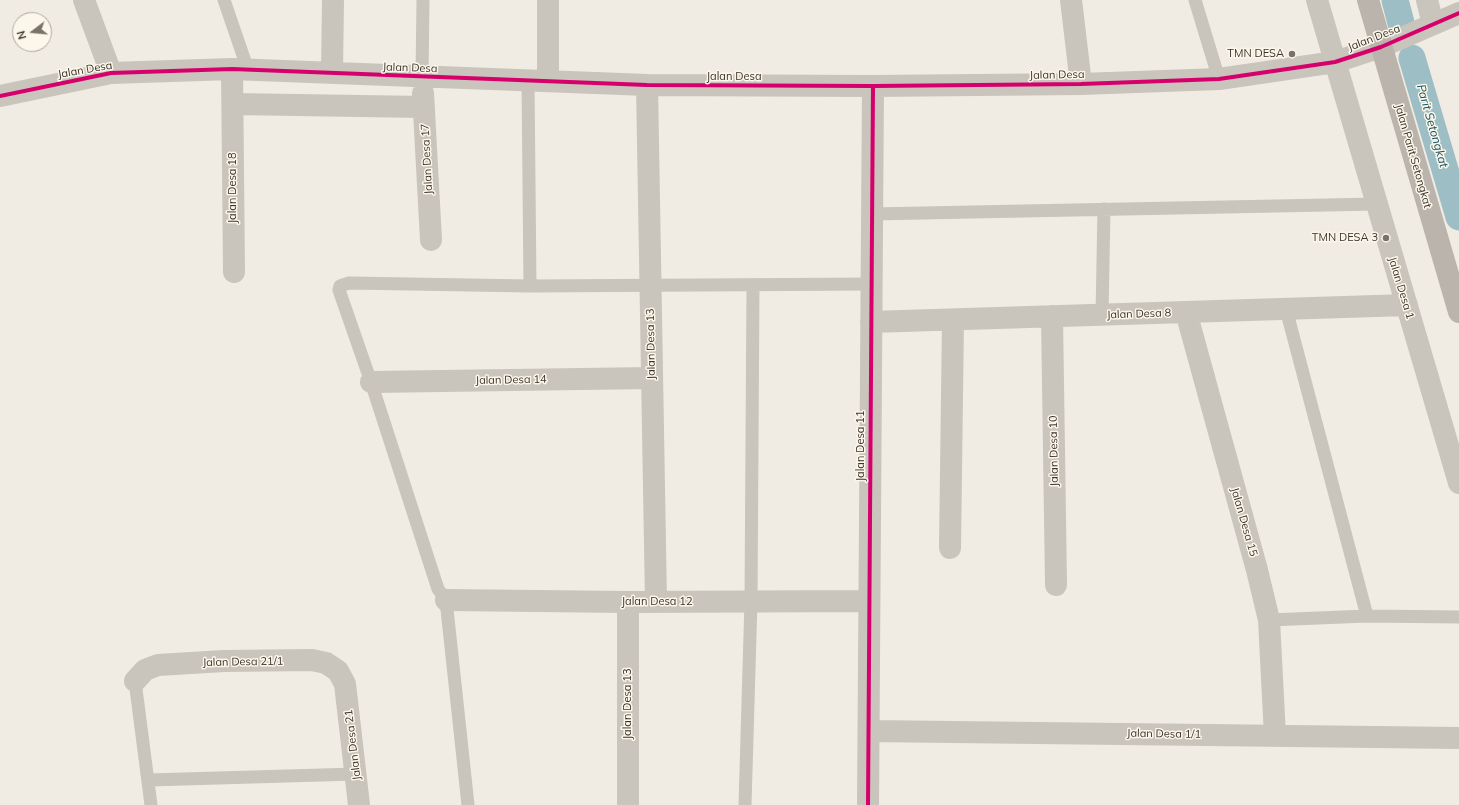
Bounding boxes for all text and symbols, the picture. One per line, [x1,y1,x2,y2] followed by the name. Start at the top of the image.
[12,12,52,52] north arrow
[1346,22,1402,54] street label: Jalan Desa
[14,29,29,41] text: N
[1227,47,1284,61] place label: TMN DESA
[1287,49,1297,59] marker: TMN DESA
[57,59,113,81] street label: Jalan Desa
[382,60,438,76] street label: Jalan Desa
[1029,68,1085,82] street label: Jalan Desa
[706,70,762,84] street label: Jalan Desa
[1413,83,1451,169] water label: Parit Setongkat
[1392,102,1434,210] street label: Jalan Parit Setongkat
[419,123,435,195] street label: Jalan Desa 17
[226,152,240,224] street label: Jalan Desa 18
[1312,231,1378,245] place label: TMN DESA 3
[1381,233,1391,243] marker: TMN DESA 3
[1385,255,1417,321] street label: Jalan Desa 1
[1107,306,1171,322] street label: Jalan Desa 8
[644,308,658,380] street label: Jalan Desa 13
[475,373,547,387] street label: Jalan Desa 14
[854,410,868,482] street label: Jalan Desa 11
[1047,415,1061,487] street label: Jalan Desa 10
[1228,486,1260,558] street label: Jalan Desa 15
[621,595,693,609] street label: Jalan Desa 12
[202,655,284,669] street label: Jalan Desa 21/1
[621,668,635,740] street label: Jalan Desa 13
[342,709,364,781] street label: Jalan Desa 21
[1127,727,1201,741] street label: Jalan Desa 1/1

